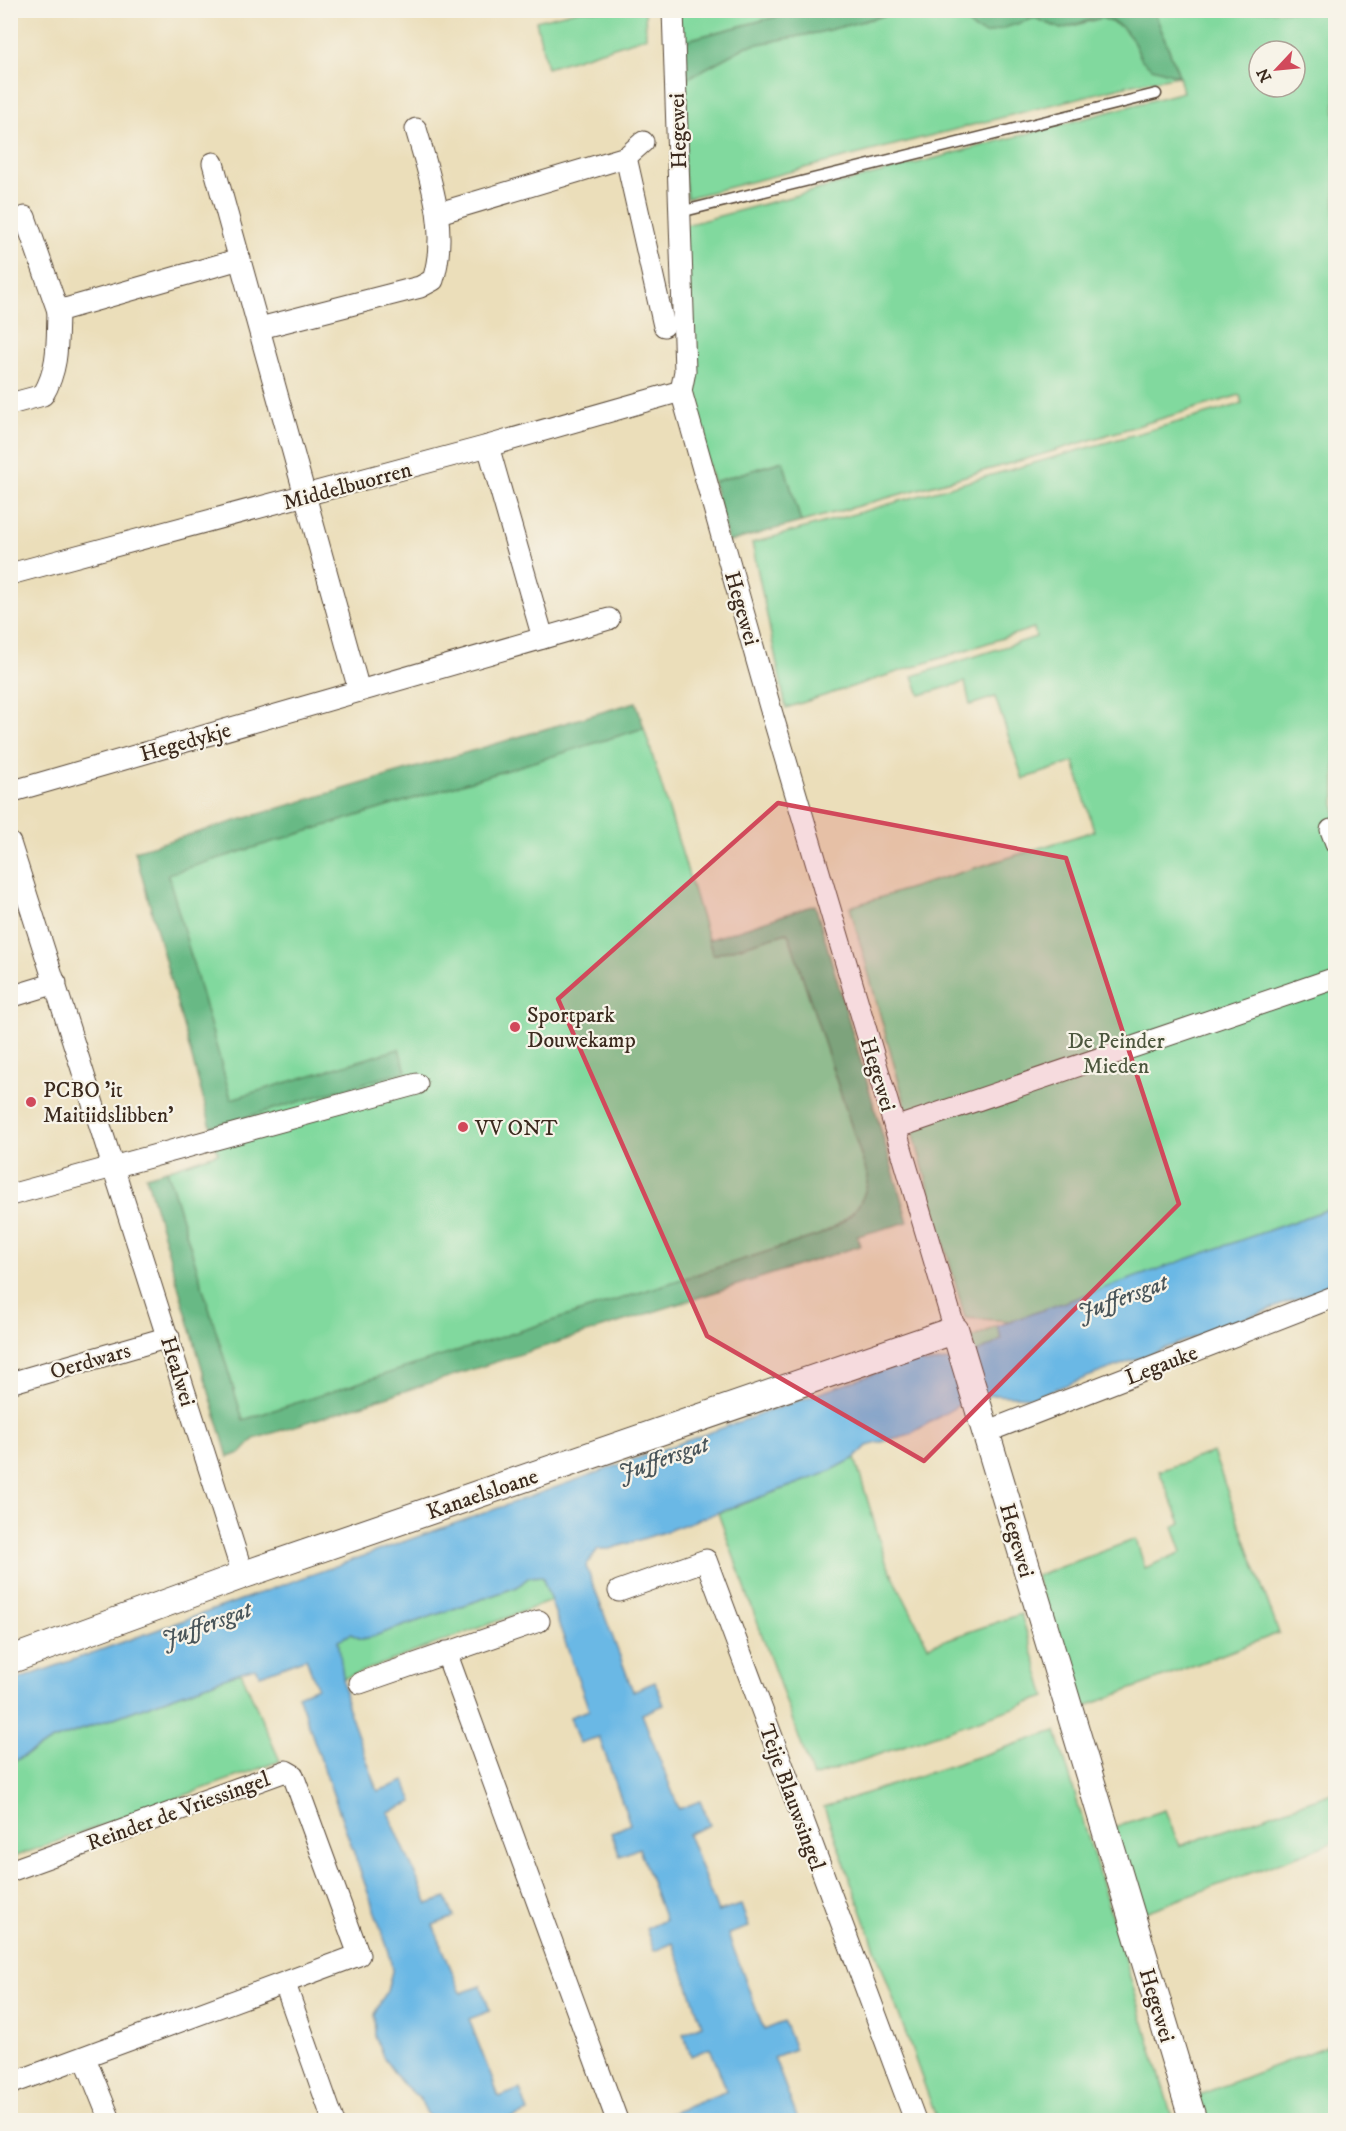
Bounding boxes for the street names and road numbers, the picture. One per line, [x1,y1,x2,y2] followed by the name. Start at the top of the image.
[664,93,693,169] street label: Hegewei
[280,456,415,517] street label: Middelbuorren
[718,568,765,649] street label: Hegewei
[137,717,234,768] street label: Hegedykje
[854,1034,902,1115] street label: Hegewei
[154,1333,201,1410] street label: Healwei
[47,1337,134,1386] street label: Oerdwars
[1121,1339,1202,1392] street label: Legauke
[423,1463,542,1526] street label: Kanaelsloane
[993,1500,1040,1581] street label: Hegewei
[753,1721,831,1875] street label: Teije Blauwsingel
[83,1766,274,1857] street label: Reinder de Vriessingel
[1133,1965,1181,2046] street label: Hegewei

